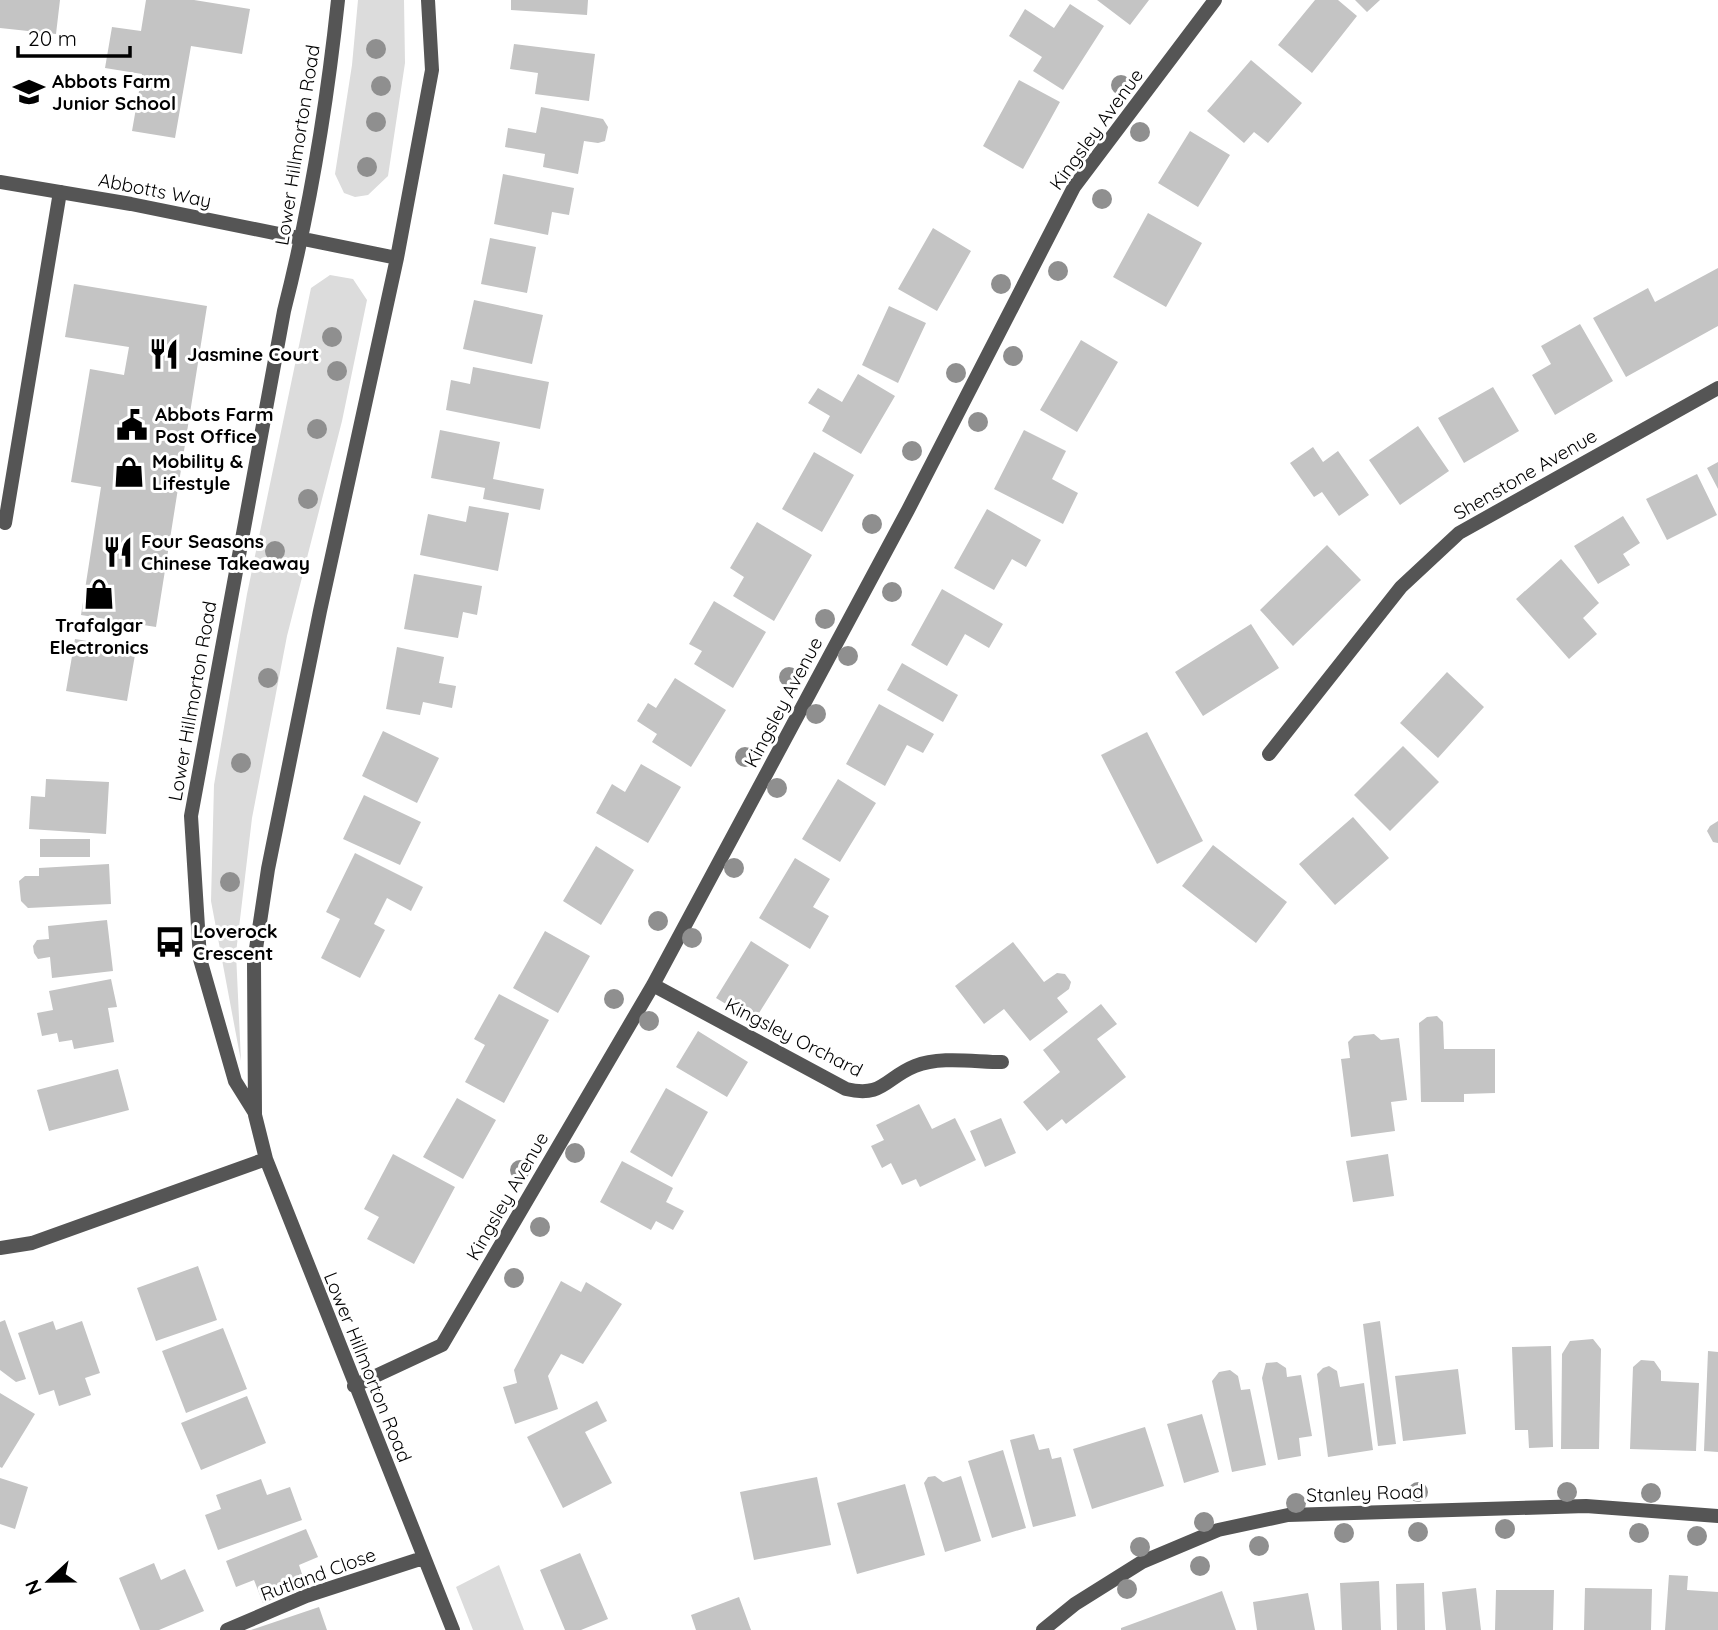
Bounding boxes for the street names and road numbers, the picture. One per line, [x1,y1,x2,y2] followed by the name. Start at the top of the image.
[269,43,325,247] street label: Lower Hillmorton Road
[1044,64,1148,194] street label: Kingsley Avenue
[96,167,214,213] street label: Abbotts Way
[1449,423,1601,525] street label: Shenstone Avenue
[163,599,221,803] street label: Lower Hillmorton Road
[739,633,827,771] street label: Kingsley Avenue
[721,992,867,1082] street label: Kingsley Orchard
[461,1128,553,1264] street label: Kingsley Avenue
[319,1268,417,1466] street label: Lower Hillmorton Road
[1306,1479,1424,1507] street label: Stanley Road
[257,1542,379,1606] street label: Rutland Close

